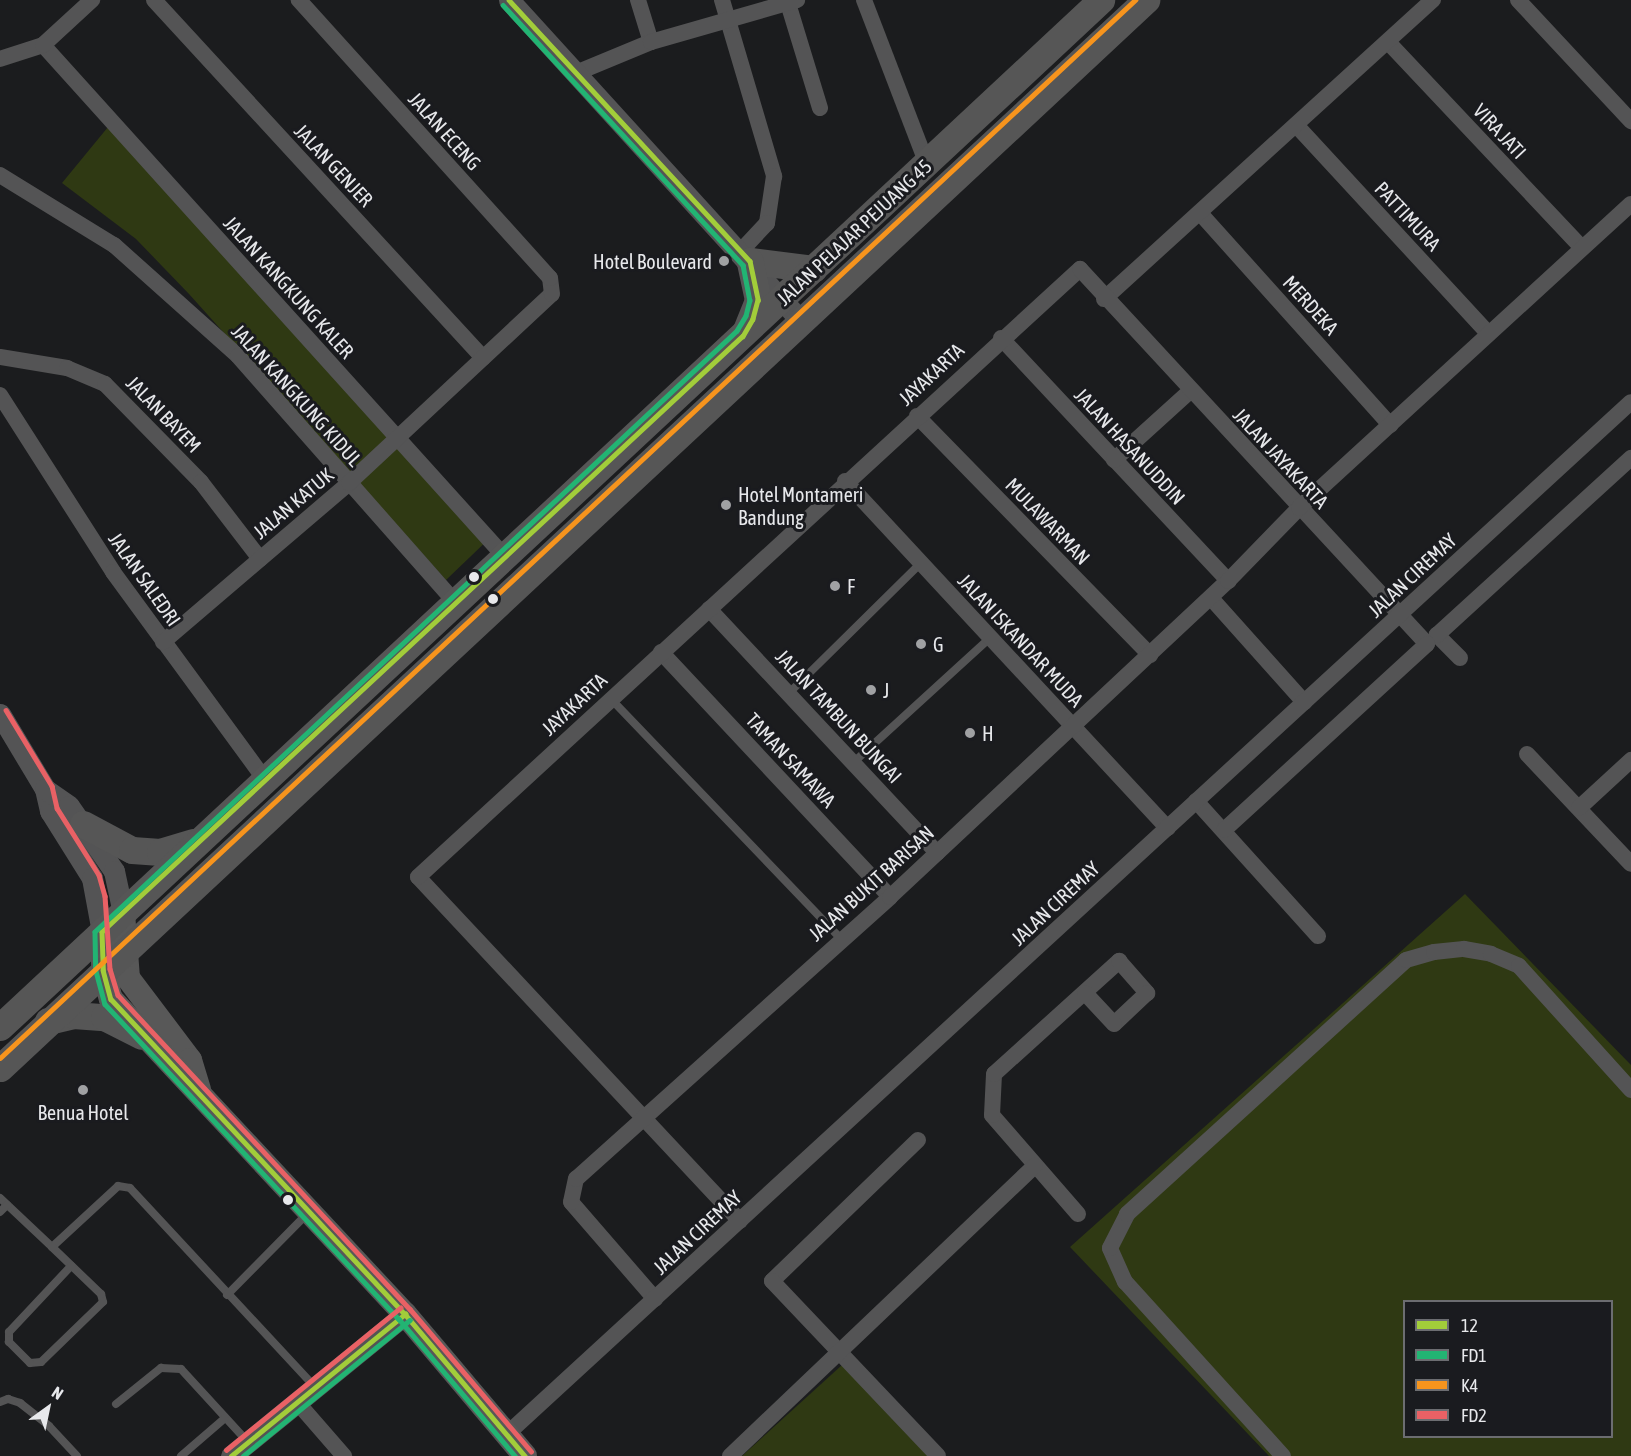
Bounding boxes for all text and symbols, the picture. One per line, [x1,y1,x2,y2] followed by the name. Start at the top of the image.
[404,87,486,175] street label: JALAN ECENG
[1468,98,1532,164] street label: VIRA JATI
[290,119,378,211] street label: JALAN GENJER
[771,154,937,310] street label: JALAN PELAJAR PEJUANG 45
[1370,176,1446,256] street label: PATTIMURA
[219,211,359,363] street label: JALAN KANGKUNG KALER
[593,249,712,273] place label: Hotel Boulevard
[717,254,731,268] marker: Hotel Boulevard
[1278,270,1344,340] street label: MERDEKA
[227,319,367,471] street label: JALAN KANGKUNG KIDUL
[893,338,969,410] street label: JAYAKARTA
[122,371,206,457] street label: JALAN BAYEM
[1070,383,1190,509] street label: JALAN HASANUDDIN
[1228,403,1334,513] street label: JALAN JAYAKARTA
[248,462,338,544] street label: JALAN KATUK
[1001,473,1095,569] street label: MULAWARMAN
[738,482,863,529] place label: Hotel Montameri Bandung
[719,498,733,512] marker: Hotel Montameri Bandung
[104,527,186,631] street label: JALAN SALEDRI
[1363,528,1461,622] street label: JALAN CIREMAY
[953,569,1089,711] street label: JALAN ISKANDAR MUDA
[468,571,480,583] unlabelled marker
[847,574,855,598] place label: F
[828,579,842,593] marker: F
[487,593,499,605] unlabelled marker
[933,632,944,656] place label: G
[914,637,928,651] marker: G
[771,644,907,788] street label: JALAN TAMBUN BUNGAI
[536,668,612,740] street label: JAYAKARTA
[883,678,889,702] place label: J
[864,683,878,697] marker: J
[741,708,841,812] street label: TAMAN SAMAWA
[982,721,994,745] place label: H
[963,726,977,740] marker: H
[803,820,939,946] street label: JALAN BUKIT BARISAN
[1006,856,1104,950] street label: JALAN CIREMAY
[76,1083,90,1097] marker: Benua Hotel
[38,1100,128,1124] place label: Benua Hotel
[648,1185,746,1279] street label: JALAN CIREMAY
[282,1194,294,1206] unlabelled marker
[1403,1300,1613,1438] legend
[1461,1315,1478,1336] text: 12
[1461,1345,1487,1366] text: FD1
[1461,1375,1478,1396] text: K4
[18,1378,78,1438] north arrow
[49,1383,67,1403] text: N
[1461,1405,1487,1426] text: FD2

